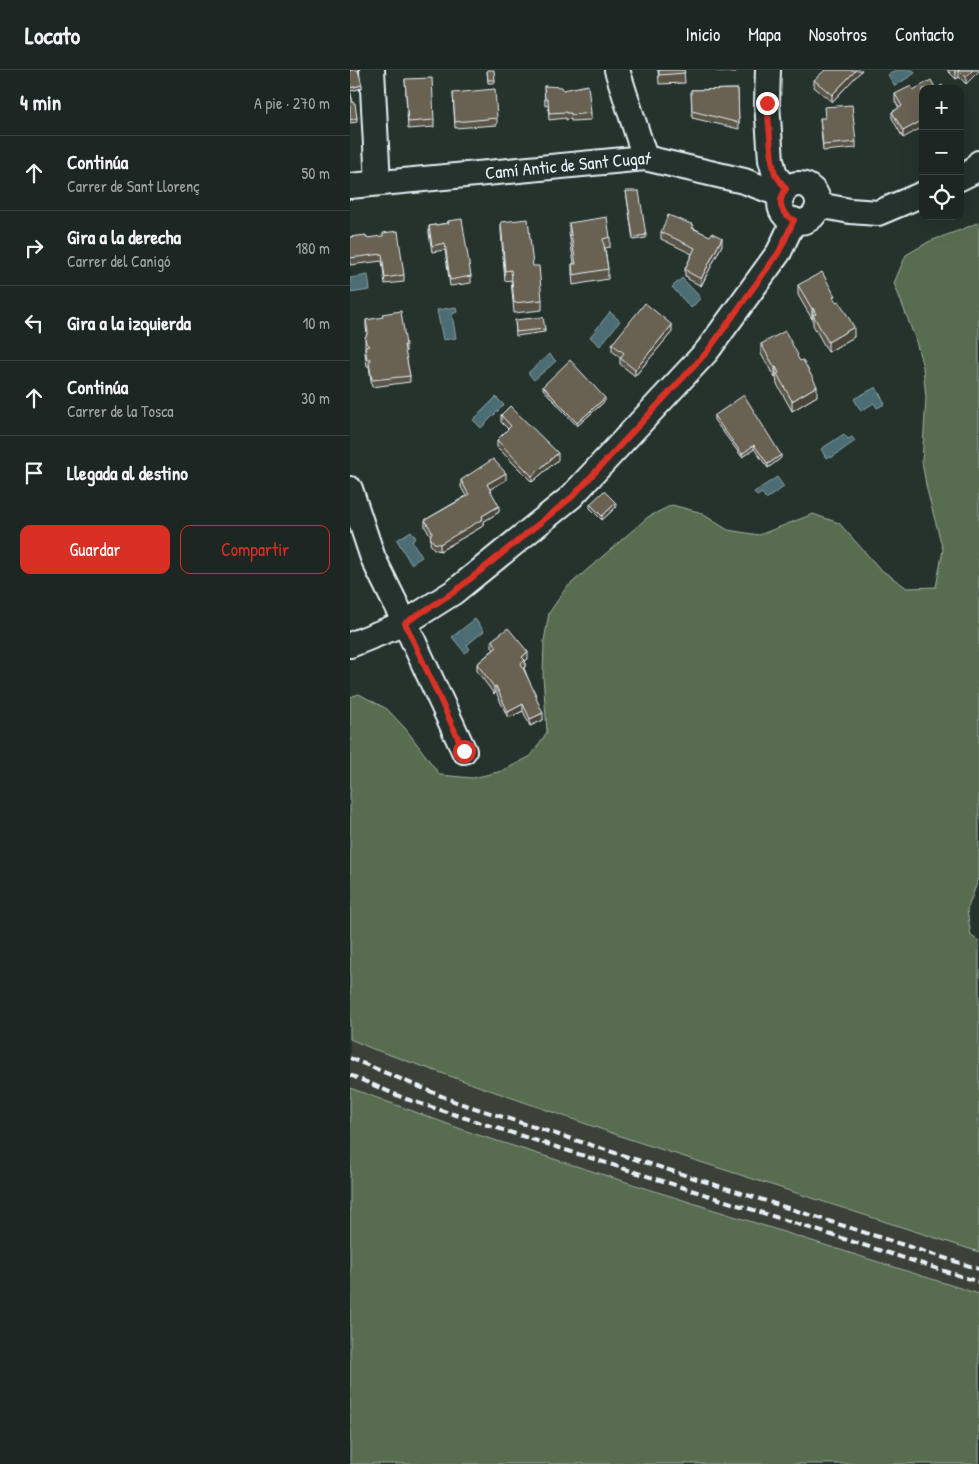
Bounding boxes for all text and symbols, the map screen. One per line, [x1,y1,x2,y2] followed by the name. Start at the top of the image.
[25,19,80,51] text: Locato
[686,22,720,47] text: Inicio
[748,22,781,47] text: Mapa
[809,22,867,47] text: Nosotros
[895,22,954,47] text: Contacto
[919,85,964,220] map controls
[919,85,964,130] button: +
[20,88,61,117] text: 4 min
[254,92,330,114] text: A pie · 270 m
[756,92,779,115] route end
[919,130,964,175] button: −
[484,145,654,185] street label: Camí Antic de Sant Cugat
[67,149,128,175] text: Continúa
[20,159,48,187] icon: ahead
[302,162,330,184] text: 50 m
[67,175,200,197] text: Carrer de Sant Llorenç
[919,175,964,220] button: locate
[67,224,181,250] text: Gira a la derecha
[20,234,48,262] icon: right
[296,237,330,259] text: 180 m
[67,250,171,272] text: Carrer del Canigó
[20,309,48,337] icon: left
[67,310,191,336] text: Gira a la izquierda
[302,312,330,334] text: 10 m
[67,374,128,400] text: Continúa
[20,384,48,412] icon: ahead
[301,387,330,409] text: 30 m
[67,400,174,422] text: Carrer de la Tosca
[20,459,48,487] icon: arrive
[67,460,188,486] text: Llegada al destino
[20,525,170,574] button: Guardar
[180,525,330,574] button: Compartir
[453,740,476,763] route start

